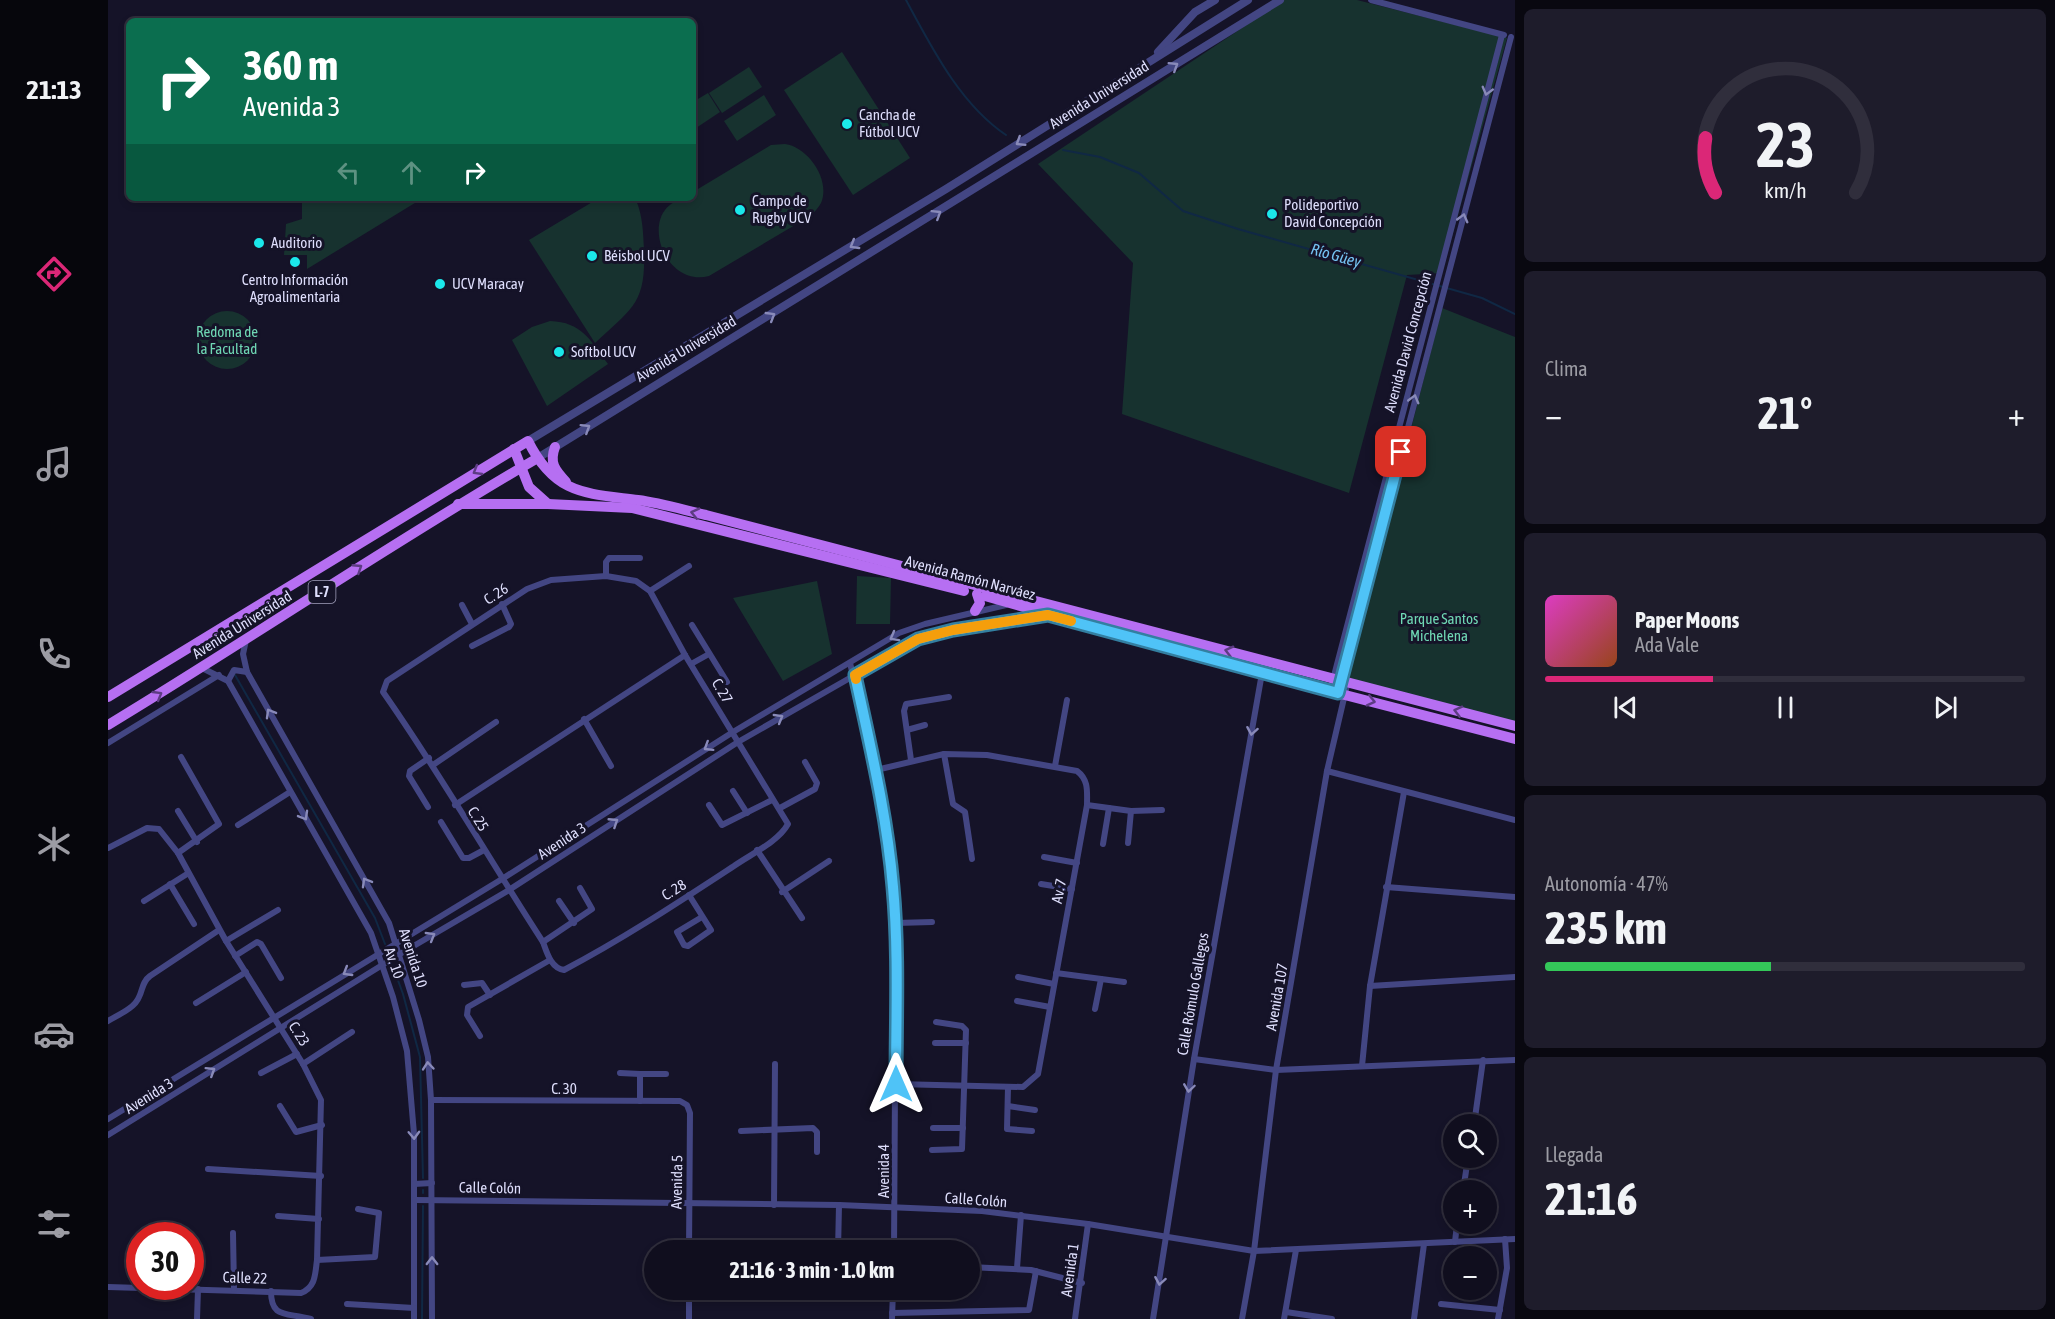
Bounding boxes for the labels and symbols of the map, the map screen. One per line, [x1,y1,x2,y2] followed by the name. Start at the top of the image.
[1046,57,1152,132] street label: Avenida Universidad
[1168,62,1178,74] one-way arrow
[1482,85,1494,96] one-way arrow
[859,106,920,140] place label: Cancha de Fútbol UCV
[840,117,854,131] marker: Cancha de Fútbol UCV
[1016,135,1026,147] one-way arrow
[752,192,812,226] place label: Campo de Rugby UCV
[1284,196,1382,230] place label: Polideportivo David Concepción
[733,203,747,217] marker: Campo de Rugby UCV
[1265,207,1279,221] marker: Polideportivo David Concepción
[931,209,941,221] one-way arrow
[1455,213,1468,223] one-way arrow
[271,234,322,251] place label: Auditorio
[252,236,266,250] marker: Auditorio
[850,238,860,250] one-way arrow
[1309,239,1364,272] water label: Río Güey
[604,247,670,264] place label: Béisbol UCV
[585,249,599,263] marker: Béisbol UCV
[288,255,302,269] marker: Centro Información Agroalimentaria
[1381,270,1435,414] street label: Avenida David Concepción
[242,271,348,305] place label: Centro Información Agroalimentaria
[452,275,524,292] place label: UCV Maracay
[433,277,447,291] marker: UCV Maracay
[765,311,775,323] one-way arrow
[633,312,739,385] street label: Avenida Universidad
[196,323,258,357] park label: Redoma de la Facultad
[571,343,637,360] place label: Softbol UCV
[552,345,566,359] marker: Softbol UCV
[1407,395,1420,405] one-way arrow
[580,423,590,435] one-way arrow
[1375,426,1426,477] pin
[473,463,483,475] one-way arrow
[690,507,700,520] one-way arrow
[903,552,1038,603] street label: Avenida Ramón Narváez
[352,564,362,576] one-way arrow
[480,579,511,608] street label: C. 26
[308,581,336,603] road number: L-7
[189,587,295,662] street label: Avenida Universidad
[1400,610,1478,644] park label: Parque Santos Michelena
[890,630,900,641] one-way arrow
[1224,646,1235,658] one-way arrow
[709,675,736,706] street label: C. 27
[152,691,162,702] one-way arrow
[1365,694,1375,707] one-way arrow
[1453,706,1463,719] one-way arrow
[265,709,277,719] one-way arrow
[773,714,784,726] one-way arrow
[1246,725,1259,735] one-way arrow
[704,740,714,752] one-way arrow
[464,803,492,834] street label: C. 25
[297,810,308,820] one-way arrow
[608,818,619,829] one-way arrow
[534,819,589,862] street label: Avenida 3
[658,876,689,904] street label: C. 28
[1048,877,1069,905] street label: Av. 7
[362,878,373,889] one-way arrow
[396,926,431,990] street label: Avenida 10
[1173,931,1212,1056] street label: Calle Rómulo Gallegos
[425,932,435,943] one-way arrow
[381,945,408,981] street label: Av. 10
[1262,962,1291,1032] street label: Avenida 107
[343,965,353,977] one-way arrow
[285,1018,313,1049] street label: C. 23
[864,1052,928,1116] position arrow
[422,1061,435,1070] one-way arrow
[204,1067,215,1078] one-way arrow
[121,1074,176,1117] street label: Avenida 3
[551,1080,577,1097] street label: C. 30
[1184,1084,1196,1093] one-way arrow
[408,1130,420,1139] one-way arrow
[875,1144,892,1198] street label: Avenida 4
[668,1155,685,1209] street label: Avenida 5
[459,1178,521,1197] street label: Calle Colón
[944,1189,1008,1210] street label: Calle Colón
[126,1222,204,1300] speed limit sign: 30
[1057,1242,1082,1298] street label: Avenida 1
[426,1256,438,1265] one-way arrow
[222,1268,268,1287] street label: Calle 22
[1154,1276,1166,1286] one-way arrow

